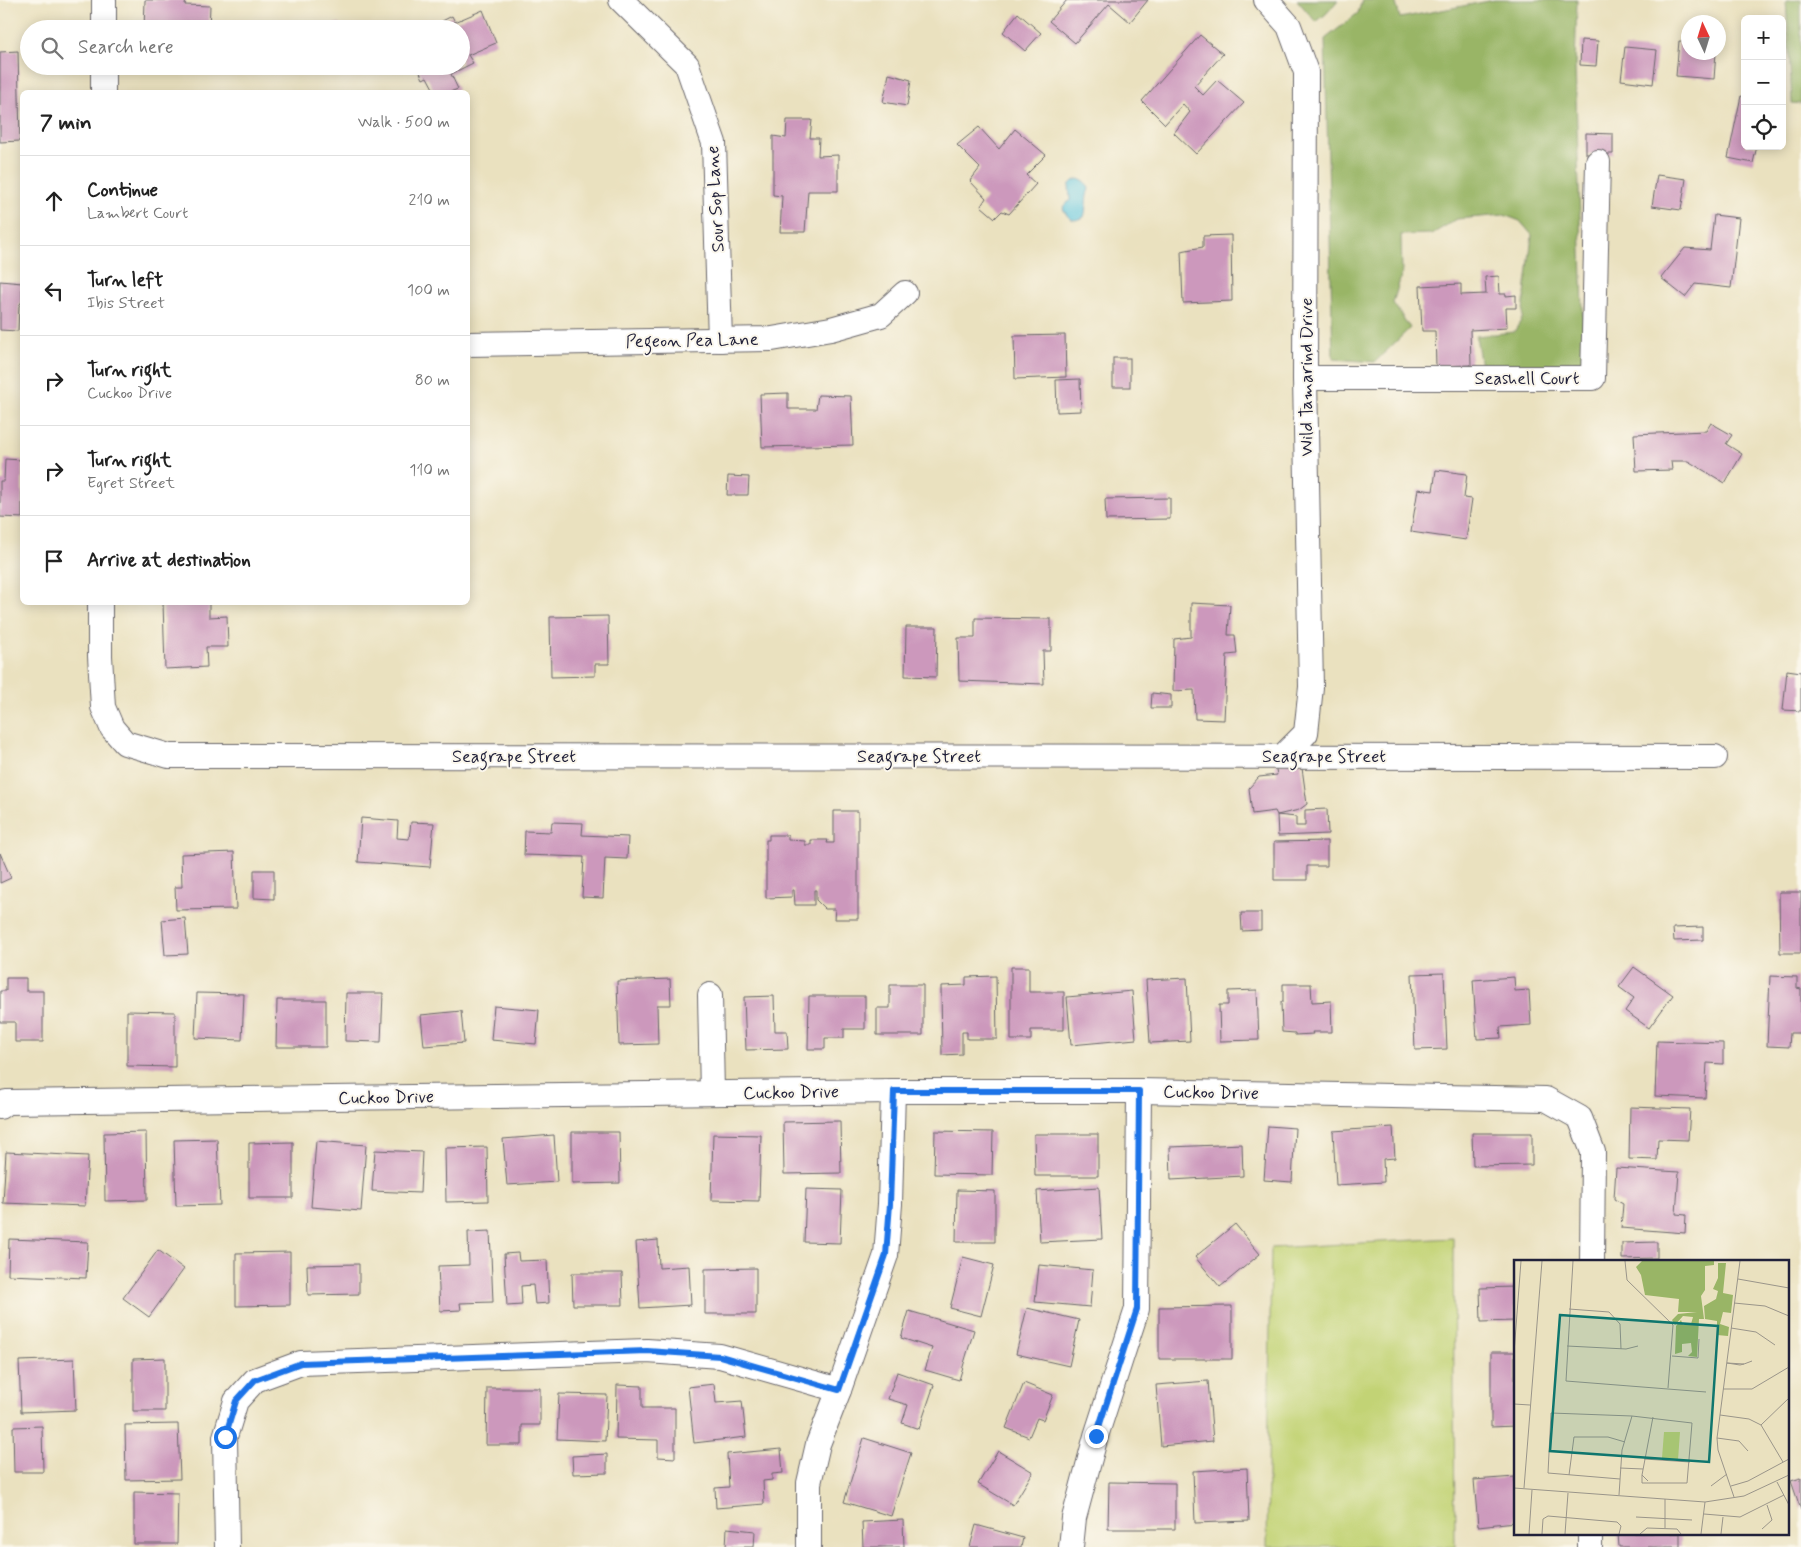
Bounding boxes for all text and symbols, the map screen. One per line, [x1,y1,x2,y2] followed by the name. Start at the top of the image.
[1681,15,1726,60] north arrow
[1741,15,1786,150] map controls
[1741,15,1786,60] button: +
[20,20,470,75] search box
[38,34,66,62] icon: search
[78,35,174,60] text: Search here
[1741,60,1786,105] button: −
[1741,105,1786,150] button: locate
[40,109,92,137] text: 7 min
[358,112,450,133] text: Walk · 500 m
[701,145,731,253] street label: Sour Sop Lane
[87,178,158,203] text: Continue
[40,187,68,215] icon: ahead
[409,190,450,211] text: 210 m
[87,203,188,224] text: Lambert Court
[87,268,163,293] text: Turn left
[40,277,68,305] icon: left
[407,280,450,301] text: 100 m
[87,293,165,314] text: Ibis Street
[1295,298,1319,456] street label: Wild Tamarind Drive
[625,328,759,356] street label: Pegeon Pea Lane
[87,358,171,383] text: Turn right
[40,367,68,395] icon: right
[1475,367,1580,391] street label: Seashell Court
[415,370,450,391] text: 80 m
[87,383,172,404] text: Cuckoo Drive
[87,448,171,473] text: Turn right
[40,457,68,485] icon: right
[409,460,450,481] text: 110 m
[87,473,175,494] text: Egret Street
[40,547,68,575] icon: arrive
[87,548,251,573] text: Arrive at destination
[452,745,576,771] street label: Seagrape Street
[857,745,981,771] street label: Seagrape Street
[1262,745,1386,771] street label: Seagrape Street
[743,1080,839,1106] street label: Cuckoo Drive
[1163,1080,1259,1106] street label: Cuckoo Drive
[338,1085,434,1111] street label: Cuckoo Drive
[1514,1260,1788,1534] inset map
[1085,1425,1108,1448] route end
[214,1426,237,1449] route start

